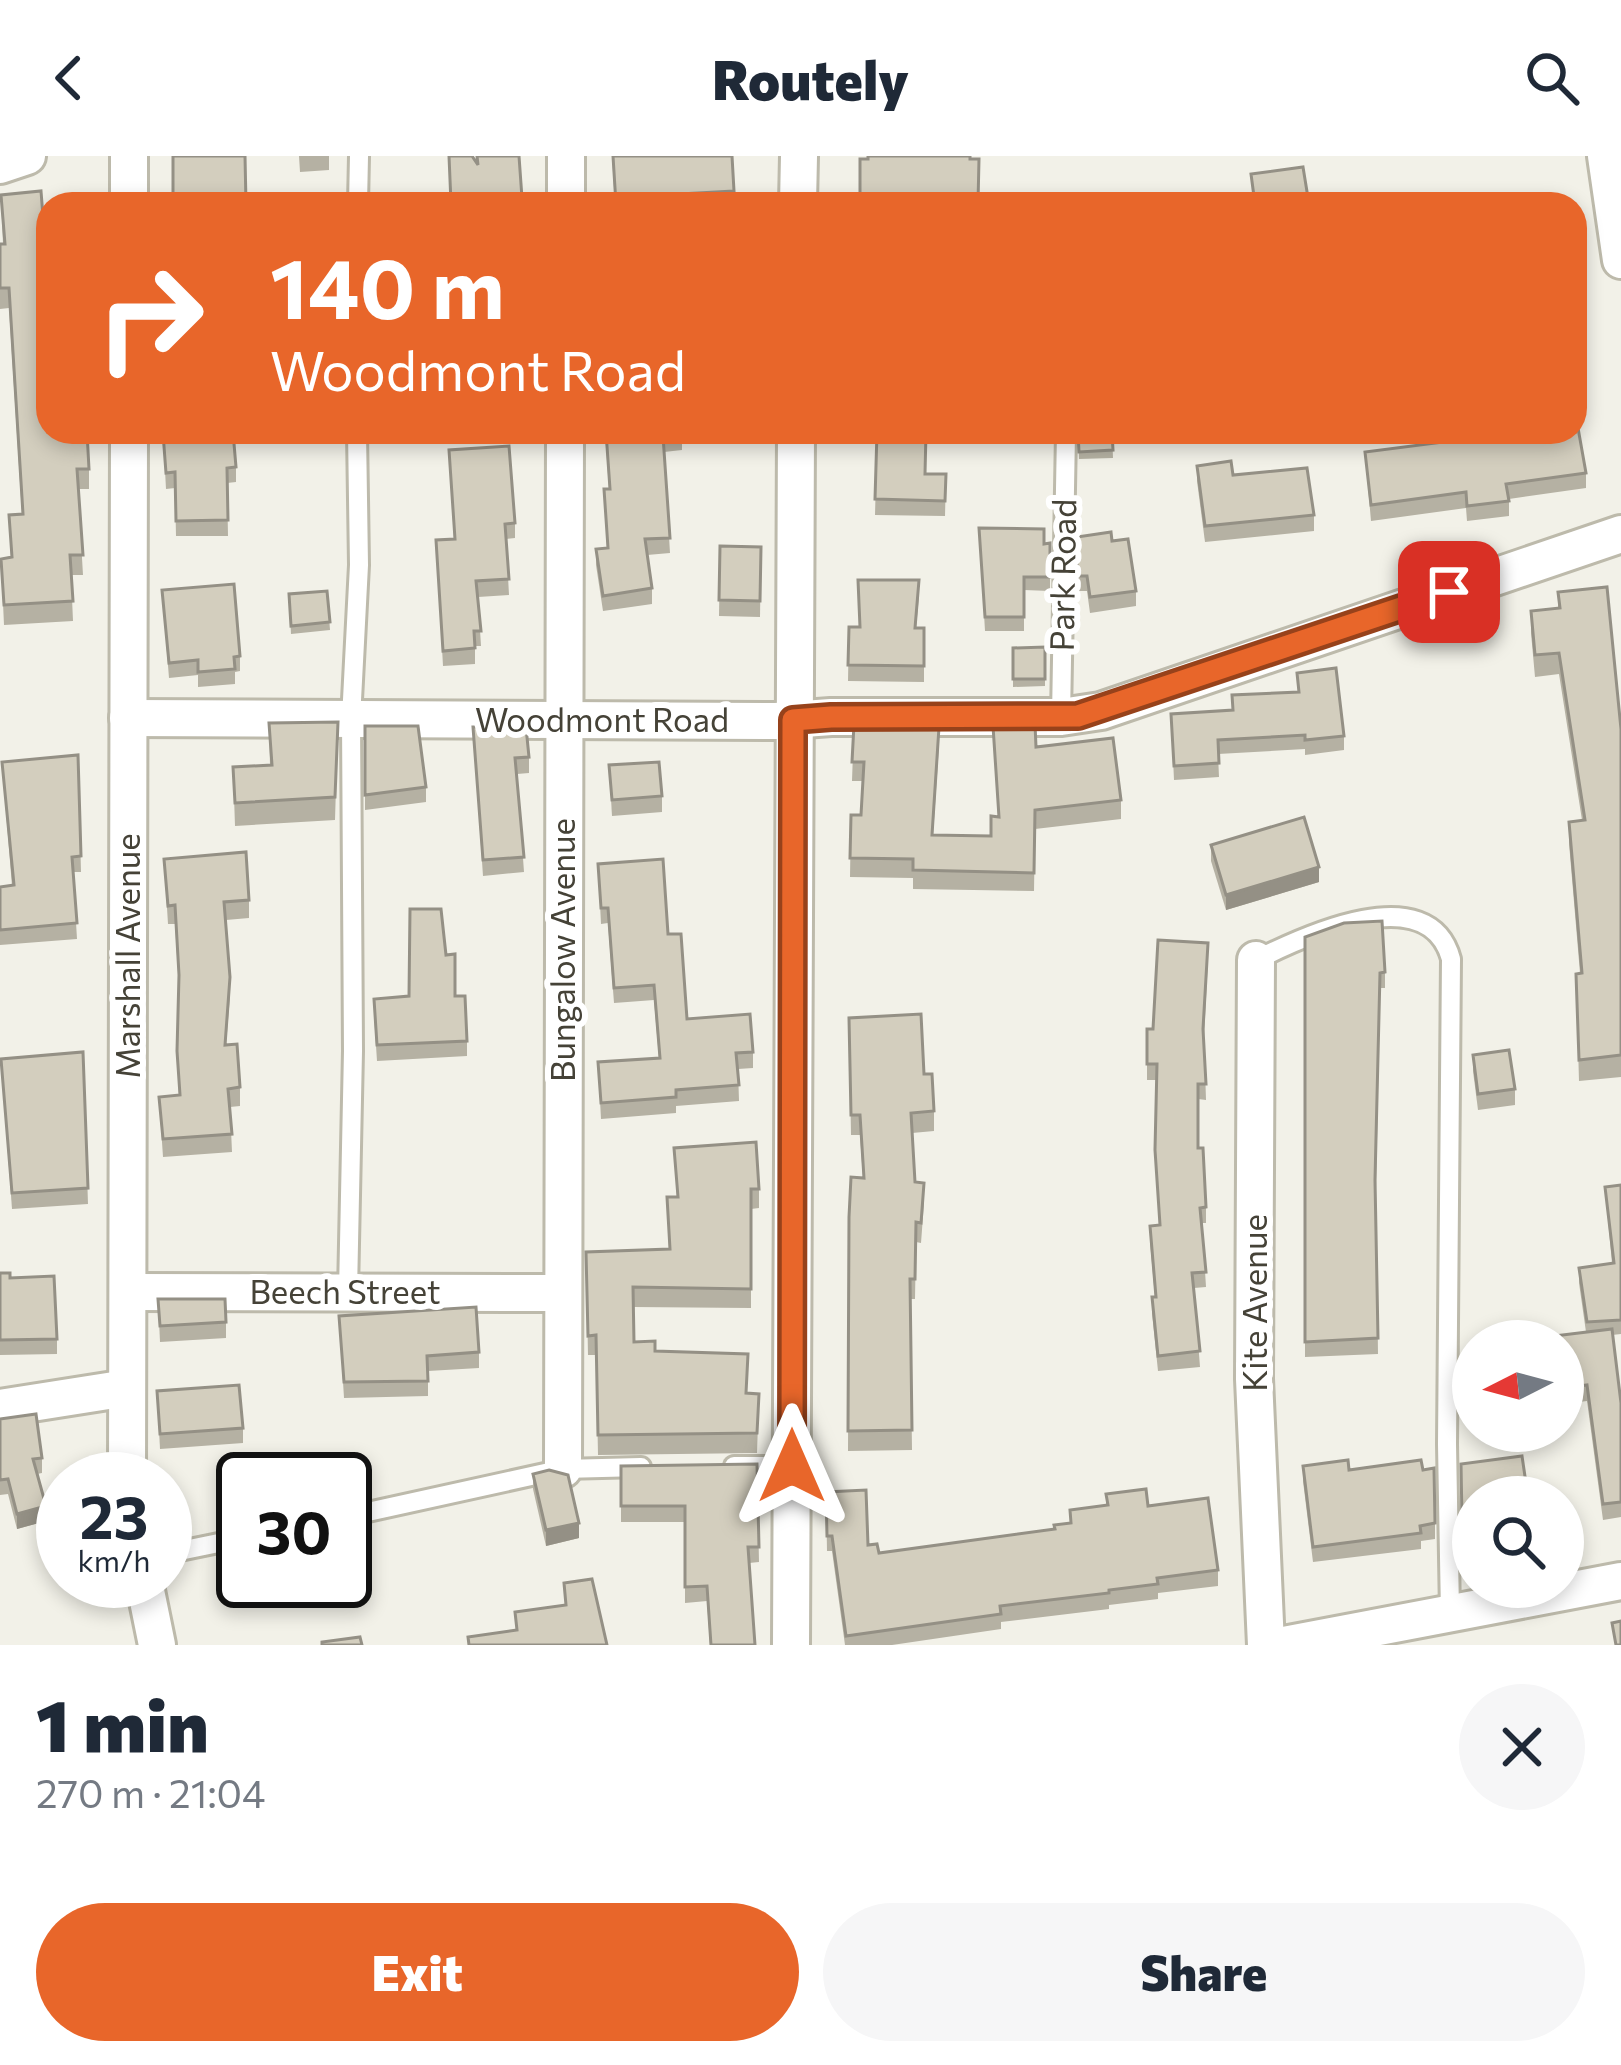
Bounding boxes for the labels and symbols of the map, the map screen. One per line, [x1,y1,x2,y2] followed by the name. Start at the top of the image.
[1040,498,1083,652] street label: Park Road
[1398,541,1500,643] pin
[475,698,729,739] street label: Woodmont Road
[541,818,582,1082] street label: Bungalow Avenue
[106,833,147,1079] street label: Marshall Avenue
[1233,1214,1274,1392] street label: Kite Avenue
[250,1270,440,1311] street label: Beech Street
[1452,1320,1584,1452] north arrow
[729,1403,855,1529] position arrow
[216,1452,372,1608] speed limit sign: 30

